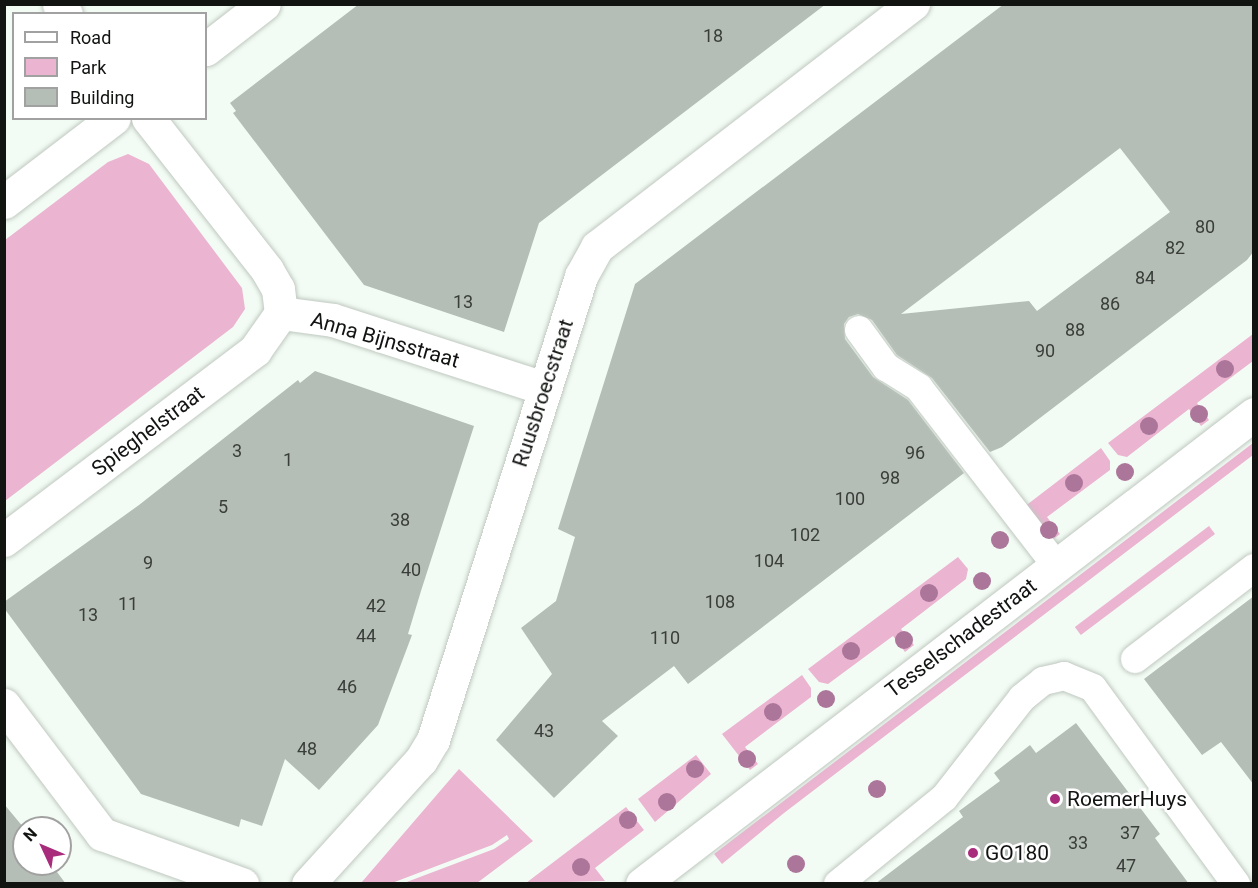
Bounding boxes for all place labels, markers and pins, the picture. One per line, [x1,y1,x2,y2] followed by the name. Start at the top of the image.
[1067,786,1187,812] place label: RoemerHuys
[1048,792,1062,806] marker: RoemerHuys
[985,840,1049,866] place label: GO180
[966,846,980,860] marker: GO180

